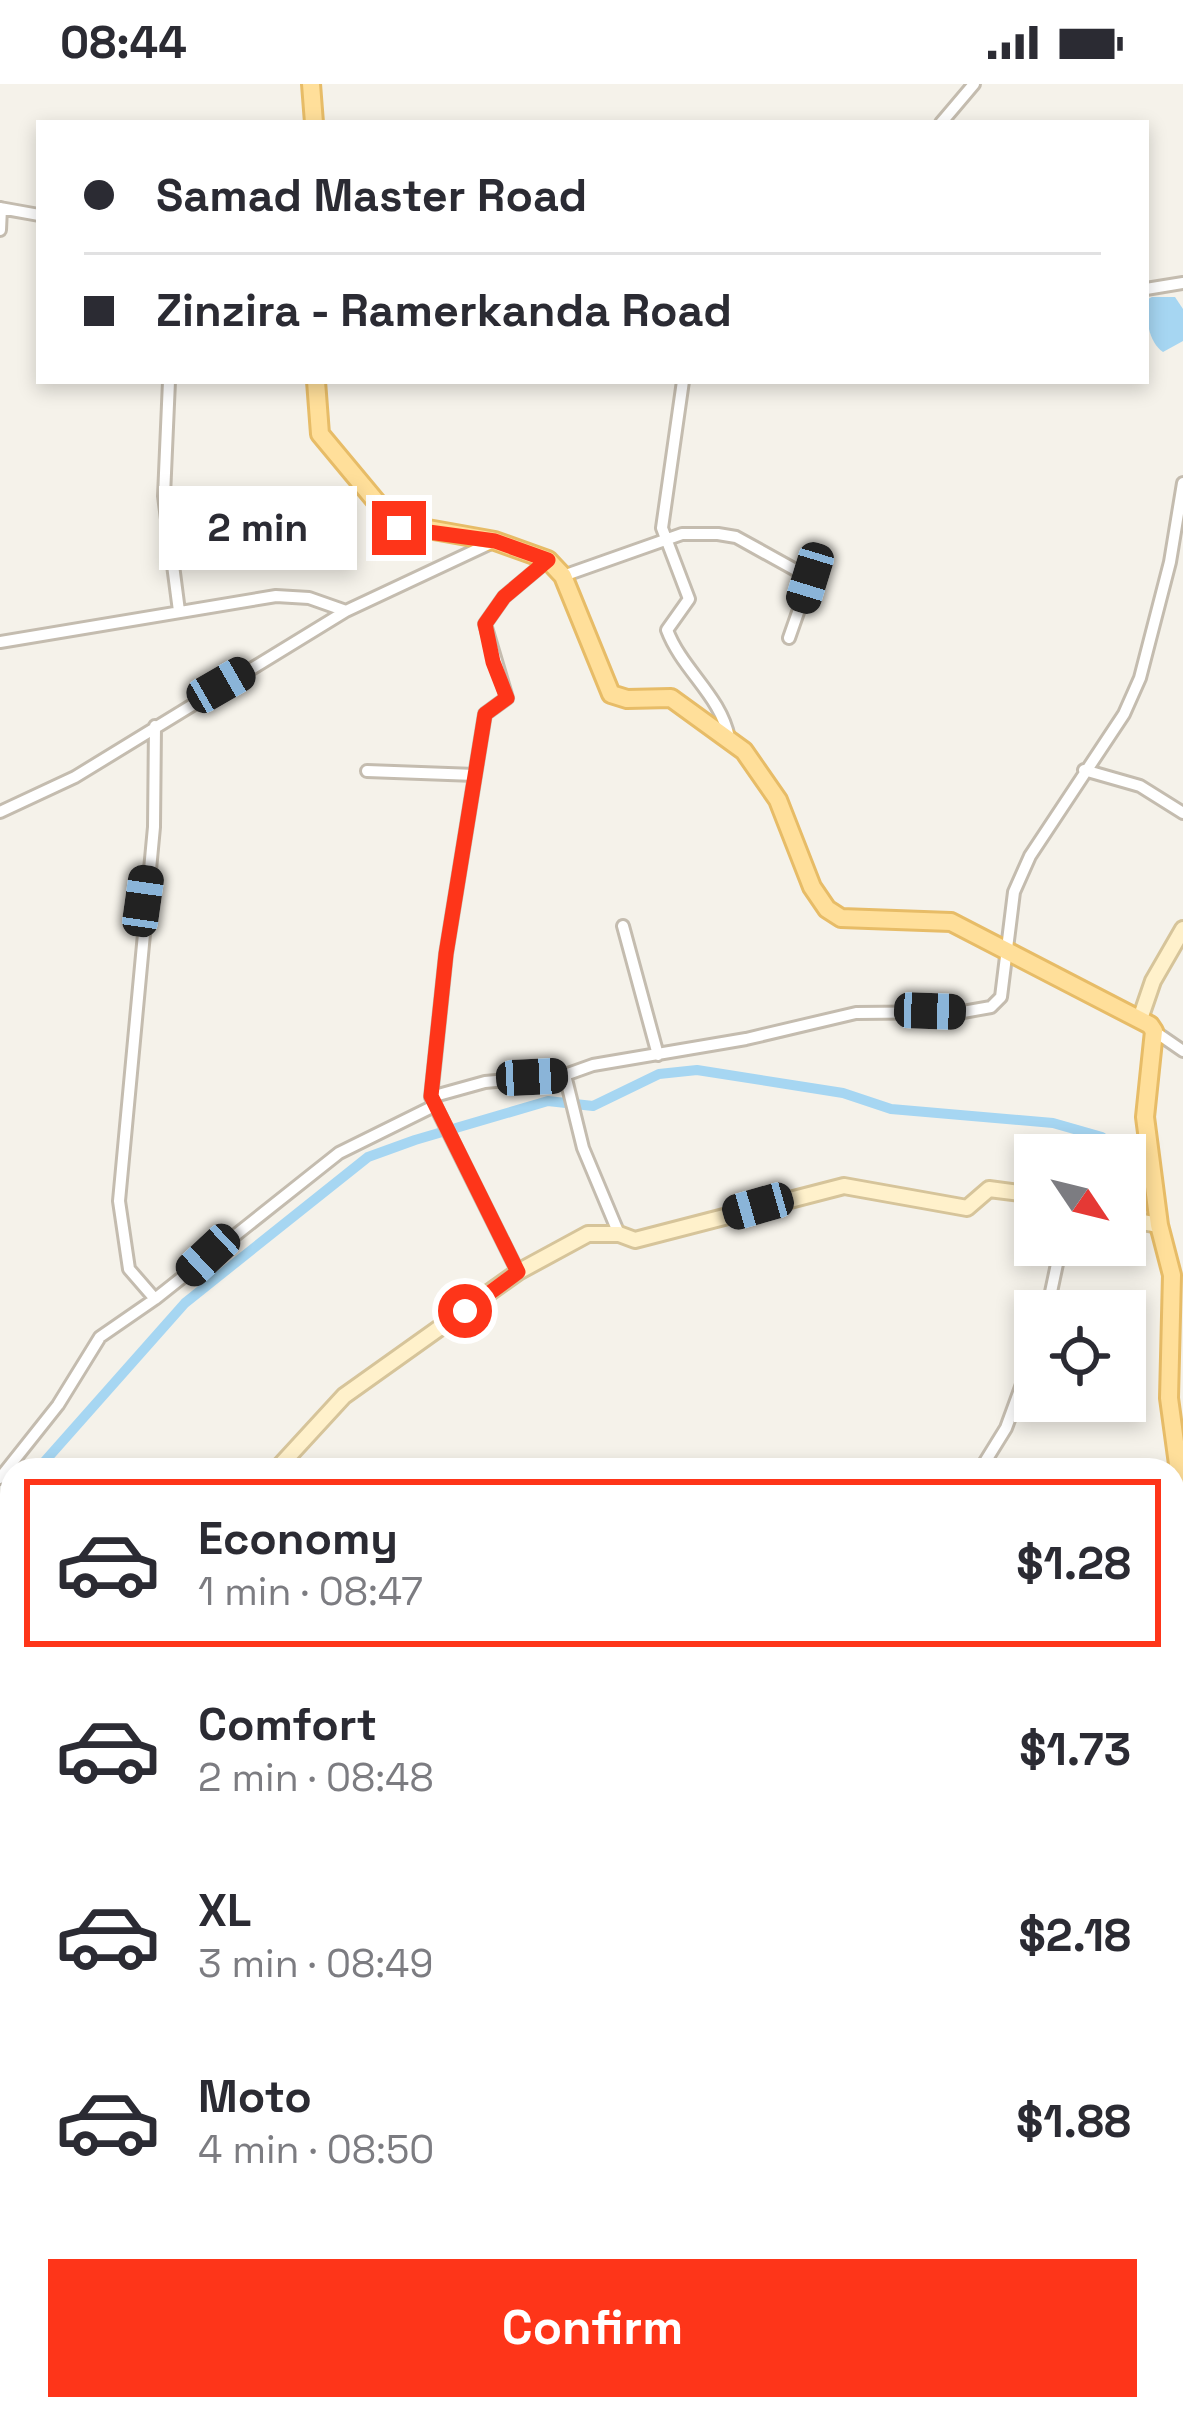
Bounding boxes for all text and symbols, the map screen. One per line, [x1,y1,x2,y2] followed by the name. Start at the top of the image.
[60,14,187,71] text: 08:44
[156,167,587,224] text: Samad Master Road
[156,282,732,339] text: Zinzira - Ramerkanda Road
[159,486,357,570] callout: 2 min
[372,501,426,555] route end
[208,503,308,552] text: 2 min
[782,538,838,618] car
[181,651,261,719] car
[120,863,166,939] car
[893,992,967,1030] car
[495,1057,569,1097] car
[1014,1134,1146,1266] north arrow
[1014,1134,1146,1422] map controls
[718,1179,798,1233] car
[169,1217,247,1293] car
[438,1284,492,1338] route start
[1014,1290,1146,1422] button: locate
[54,1509,162,1617] icon: car
[198,1510,398,1567] text: Economy
[1016,1535,1131,1592] text: $1.28
[198,1567,423,1616] text: 1 min · 08:47
[54,1695,162,1803] icon: car
[198,1696,377,1753] text: Comfort
[1019,1721,1131,1778] text: $1.73
[198,1753,434,1802] text: 2 min · 08:48
[54,1881,162,1989] icon: car
[198,1882,251,1939] text: XL
[1019,1907,1131,1964] text: $2.18
[198,1939,433,1988] text: 3 min · 08:49
[54,2067,162,2175] icon: car
[198,2068,312,2125] text: Moto
[1016,2093,1131,2150] text: $1.88
[198,2125,434,2174] text: 4 min · 08:50
[48,2259,1137,2397] button: Confirm

